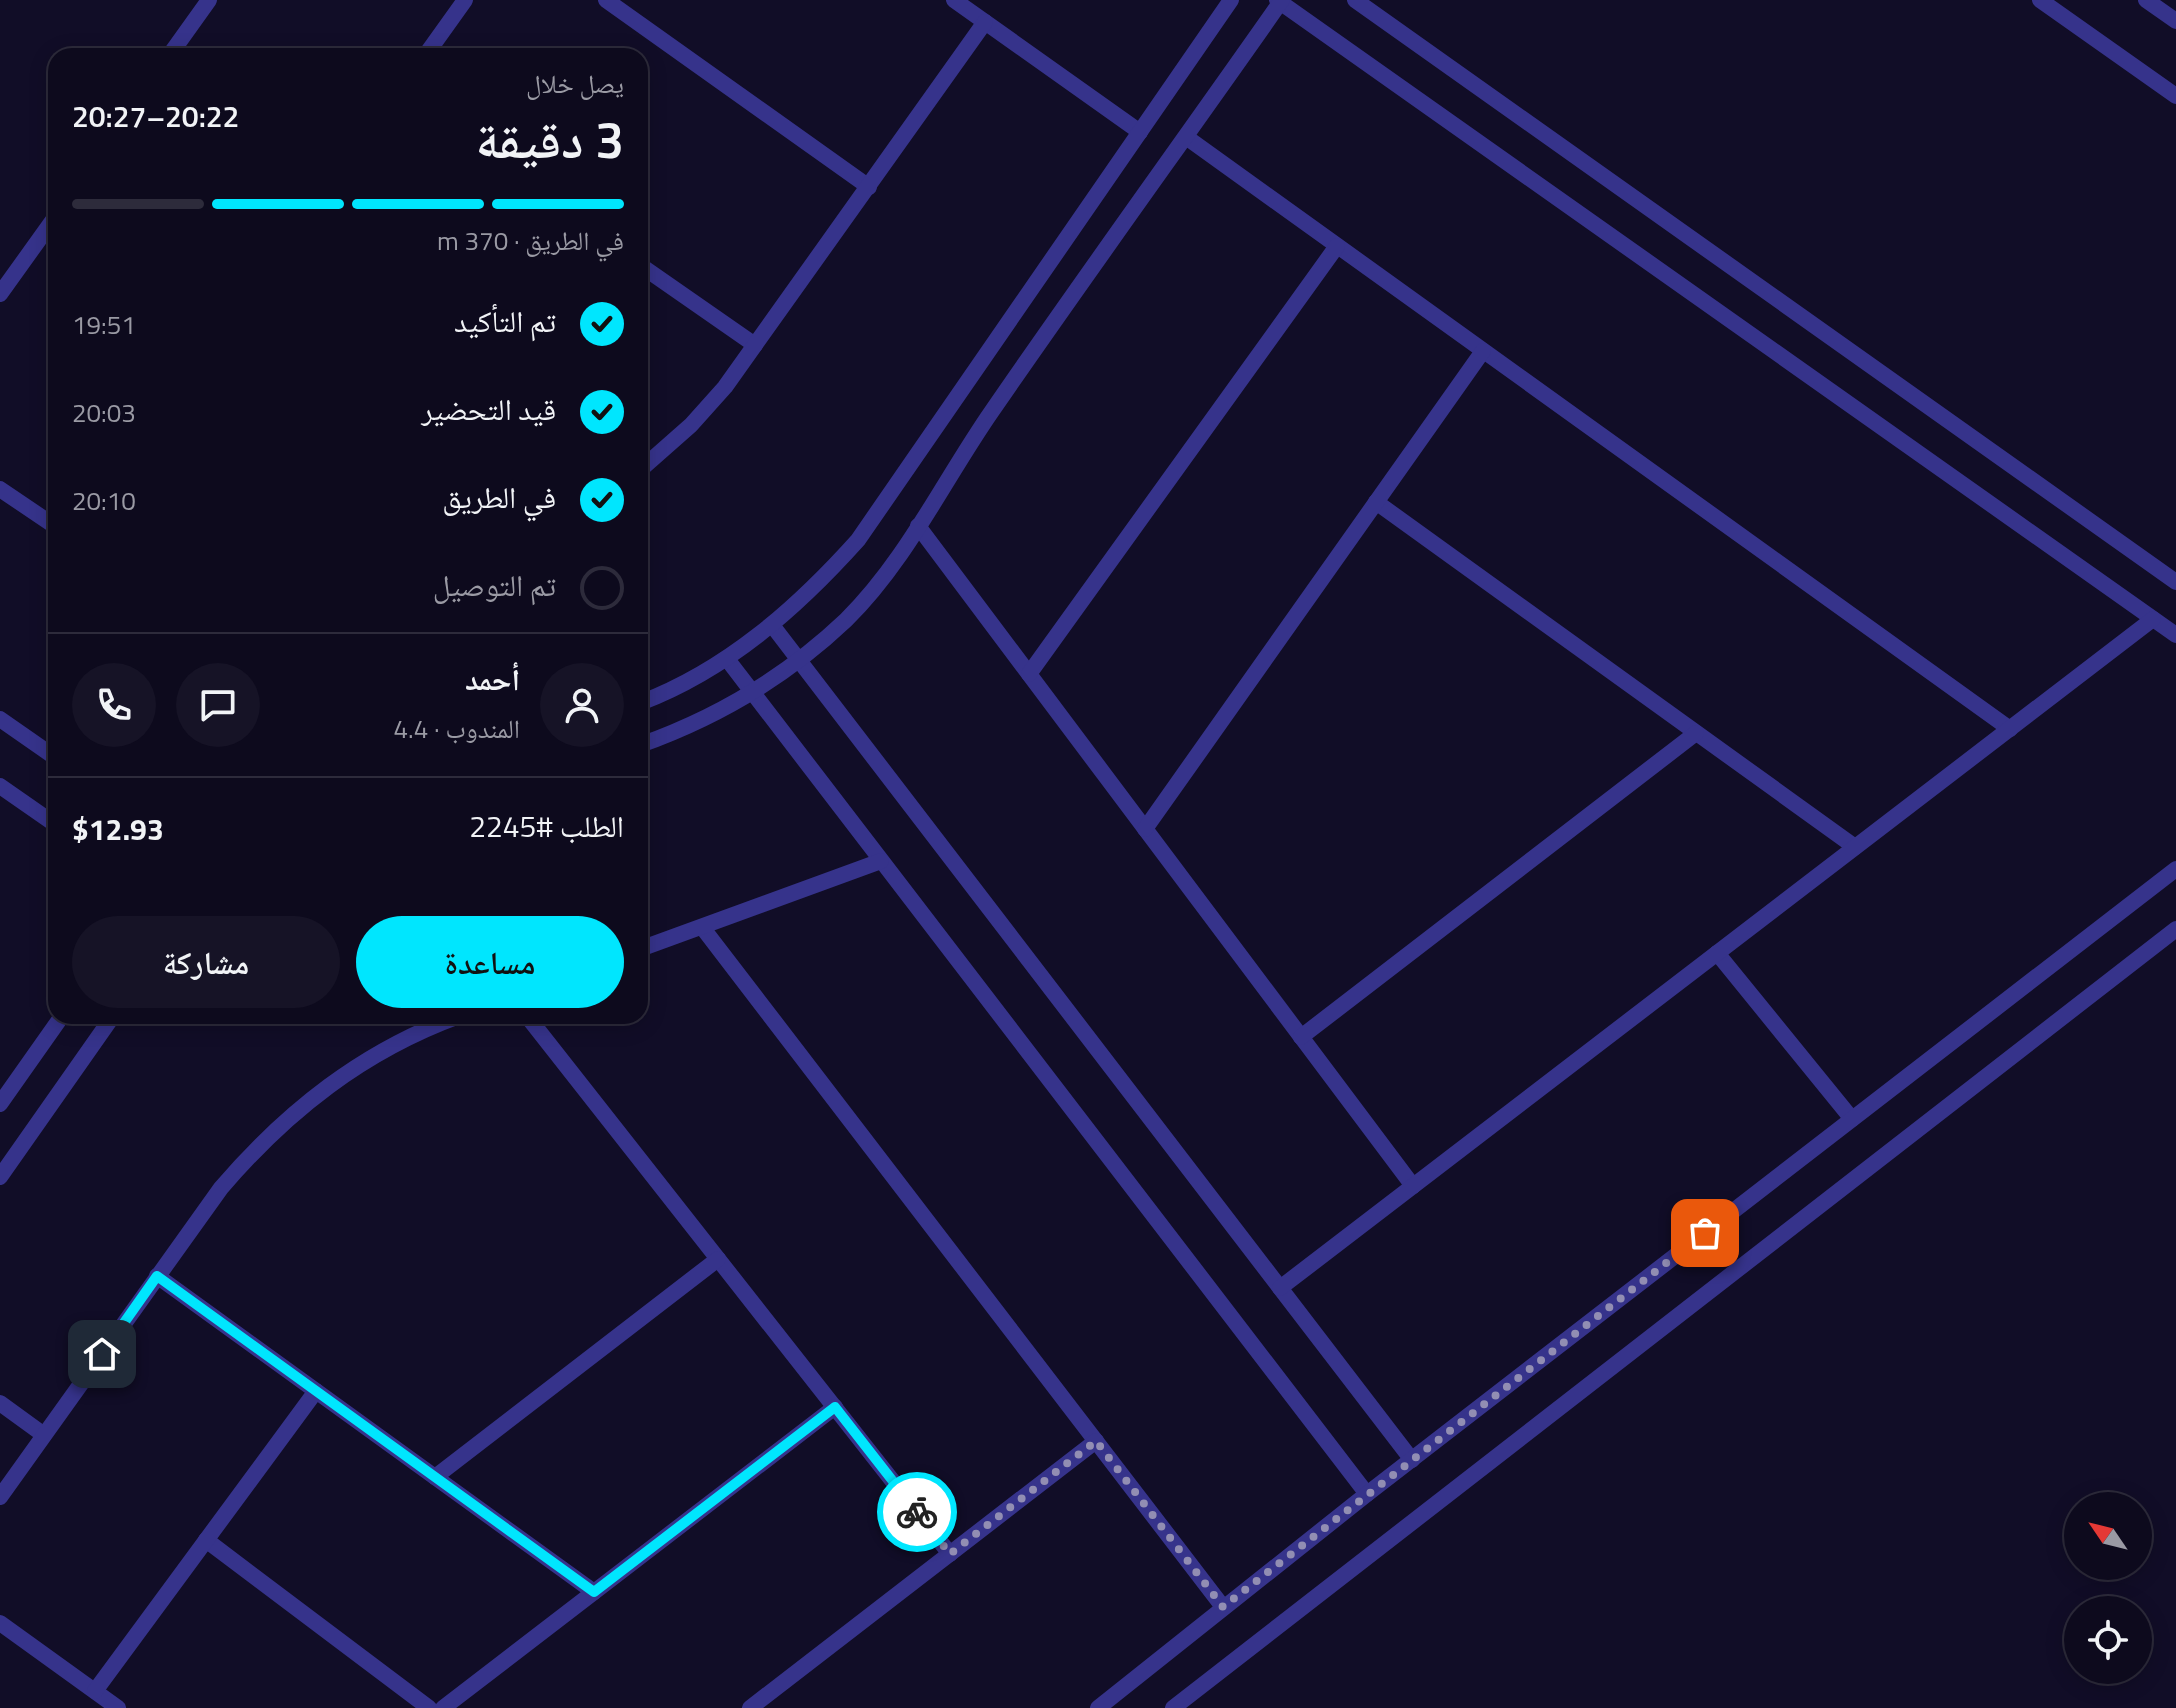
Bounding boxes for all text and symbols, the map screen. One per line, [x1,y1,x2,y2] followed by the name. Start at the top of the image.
[526,64,624,103] text: يصل خلال
[72,93,239,139] text: 20:22–20:27
[475,99,624,178] text: 3 دقيقة
[437,221,624,260] text: في الطريق · 370 m
[454,298,556,344] text: تم التأكيد
[580,302,624,346] icon: check
[72,305,136,344] text: 19:51
[421,386,556,432] text: قيد التحضير
[580,390,624,434] icon: check
[72,393,136,432] text: 20:03
[442,474,556,520] text: في الطريق
[580,478,624,522] icon: check
[72,481,136,520] text: 20:10
[433,562,556,608] text: تم التوصيل
[465,656,520,702] text: أحمد
[72,663,156,747] button: phone
[176,663,260,747] button: chat
[540,663,624,747] button: person
[394,709,520,748] text: المندوب · 4.4
[469,803,624,849] text: الطلب #2245
[72,806,164,852] text: $12.93
[72,916,340,1008] button: مشاركة
[356,916,624,1008] button: مساعدة
[1671,1199,1739,1267] pin
[1683,1211,1727,1255] icon: bag
[68,1320,136,1388] pin
[80,1332,124,1376] icon: home
[877,1472,957,1552] courier
[895,1490,939,1534] icon: bike
[2064,1492,2152,1580] north arrow
[2064,1492,2152,1684] map controls
[2064,1596,2152,1684] button: locate

